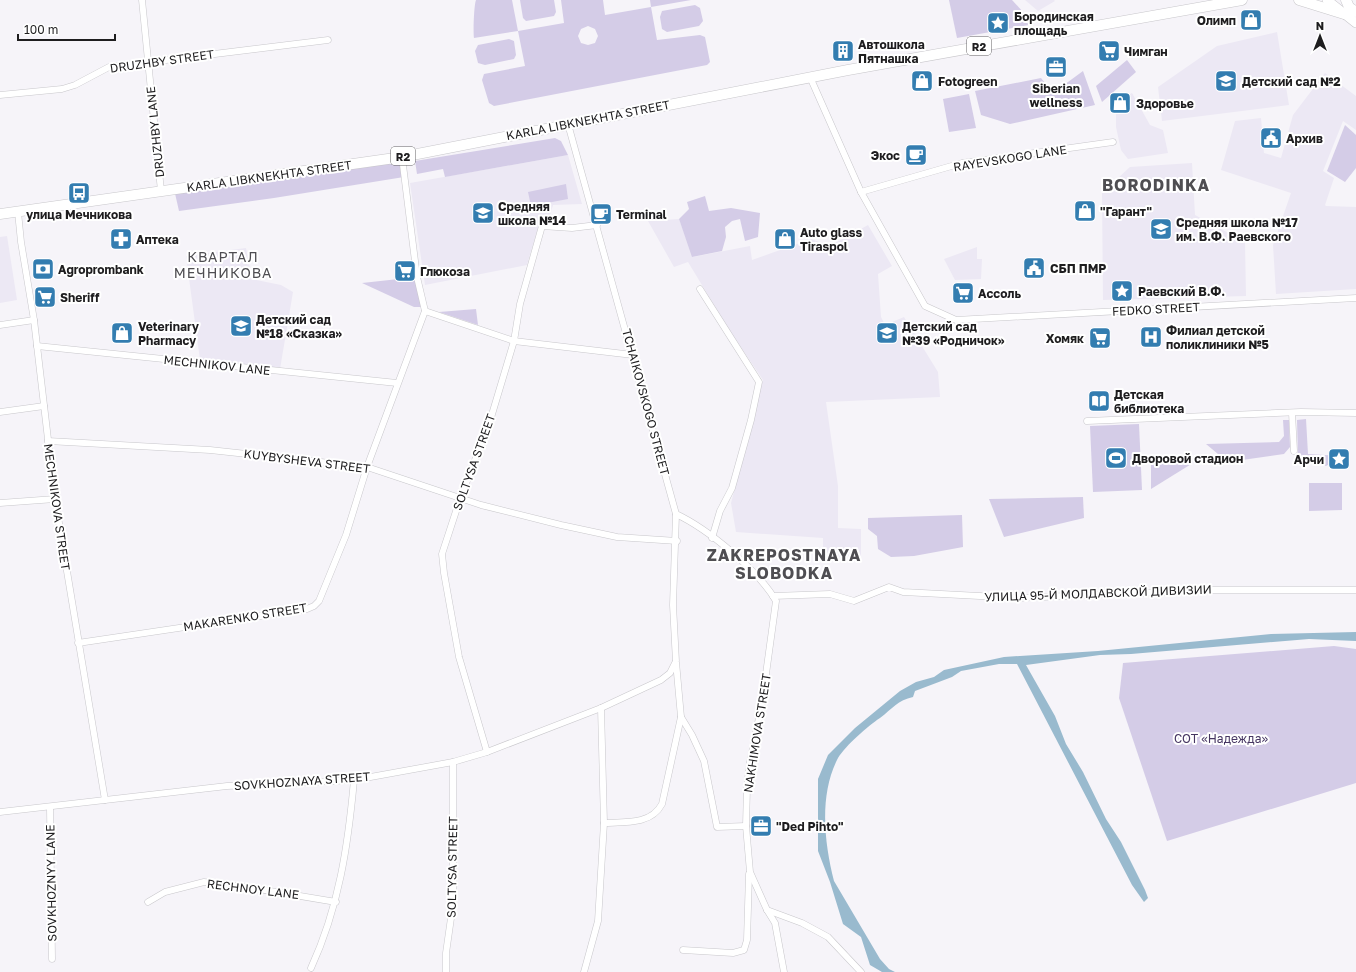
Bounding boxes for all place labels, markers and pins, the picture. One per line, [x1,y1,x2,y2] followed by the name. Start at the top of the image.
[1238,7,1264,33] shop icon: Олимп
[1014,9,1094,38] place label: Бородинская площадь
[985,10,1011,36] place icon: Бородинская площадь
[1197,13,1236,28] place label: Олимп
[858,37,925,66] place label: Автошкола Пятнашка
[830,38,856,64] building icon: Автошкола Пятнашка
[1096,38,1122,64] supermarket icon: Чимган
[1124,44,1168,59] place label: Чимган
[1043,54,1069,80] office icon: Siberian wellness
[909,68,935,94] shop icon: Fotogreen
[1213,68,1239,94] school or university icon: Детский сад №2
[938,74,997,89] place label: Fotogreen
[1242,74,1341,89] place label: Детский сад №2
[1030,81,1083,110] place label: Siberian wellness
[1107,90,1133,116] shop icon: Здоровье
[1136,96,1194,111] place label: Здоровье
[1258,125,1284,151] public building icon: Архив
[1286,131,1323,146] place label: Архив
[903,142,929,168] cafe icon: Экос
[871,148,900,163] place label: Экос
[66,180,92,206] bus stop icon: улица Мечникова
[1072,198,1098,224] shop icon: "Гарант"
[498,199,566,228] place label: Средняя школа №14
[470,200,496,226] school or university icon: Средняя школа №14
[588,201,614,227] cafe icon: Terminal
[1100,204,1152,219] place label: "Гарант"
[26,207,132,222] place label: улица Мечникова
[616,207,667,222] place label: Terminal
[1176,215,1298,244] place label: Средняя школа №17 им. В.Ф. Раевского
[1148,216,1174,242] school or university icon: Средняя школа №17 им. В.Ф. Раевского
[800,225,863,254] place label: Auto glass Tiraspol
[108,226,134,252] pharmacy icon: Аптека
[772,226,798,252] shop icon: Auto glass Tiraspol
[136,232,179,247] place label: Аптека
[1021,255,1047,281] public building icon: СБП ПМР
[30,256,56,282] bank icon: Agroprombank
[392,258,418,284] supermarket icon: Глюкоза
[1050,261,1106,276] place label: СБП ПМР
[58,262,144,277] place label: Agroprombank
[420,264,470,279] place label: Глюкоза
[1109,278,1135,304] place icon: Раевский В.Ф.
[950,280,976,306] supermarket icon: Ассоль
[32,284,58,310] supermarket icon: Sheriff
[1138,284,1225,299] place label: Раевский В.Ф.
[978,286,1021,301] place label: Ассоль
[60,290,100,305] place label: Sheriff
[256,312,342,341] place label: Детский сад №18 «Сказка»
[228,313,254,339] school or university icon: Детский сад №18 «Сказка»
[138,319,200,348] place label: Veterinary Pharmacy
[902,319,1005,348] place label: Детский сад №39 «Родничок»
[109,320,135,346] shop icon: Veterinary Pharmacy
[874,320,900,346] school or university icon: Детский сад №39 «Родничок»
[1166,323,1269,352] place label: Филиал детской поликлиники №5
[1138,324,1164,350] hospital icon: Филиал детской поликлиники №5
[1087,325,1113,351] supermarket icon: Хомяк
[1046,331,1084,346] place label: Хомяк
[1114,387,1184,416] place label: Детская библиотека
[1086,388,1112,414] library icon: Детская библиотека
[1103,445,1129,471] sports icon: Дворовой стадион
[1326,446,1352,472] place icon: Арчи
[1132,451,1243,466] place label: Дворовой стадион
[1294,452,1324,467] place label: Арчи
[748,813,774,839] office icon: "Ded Pihto"
[776,819,844,834] place label: "Ded Pihto"

